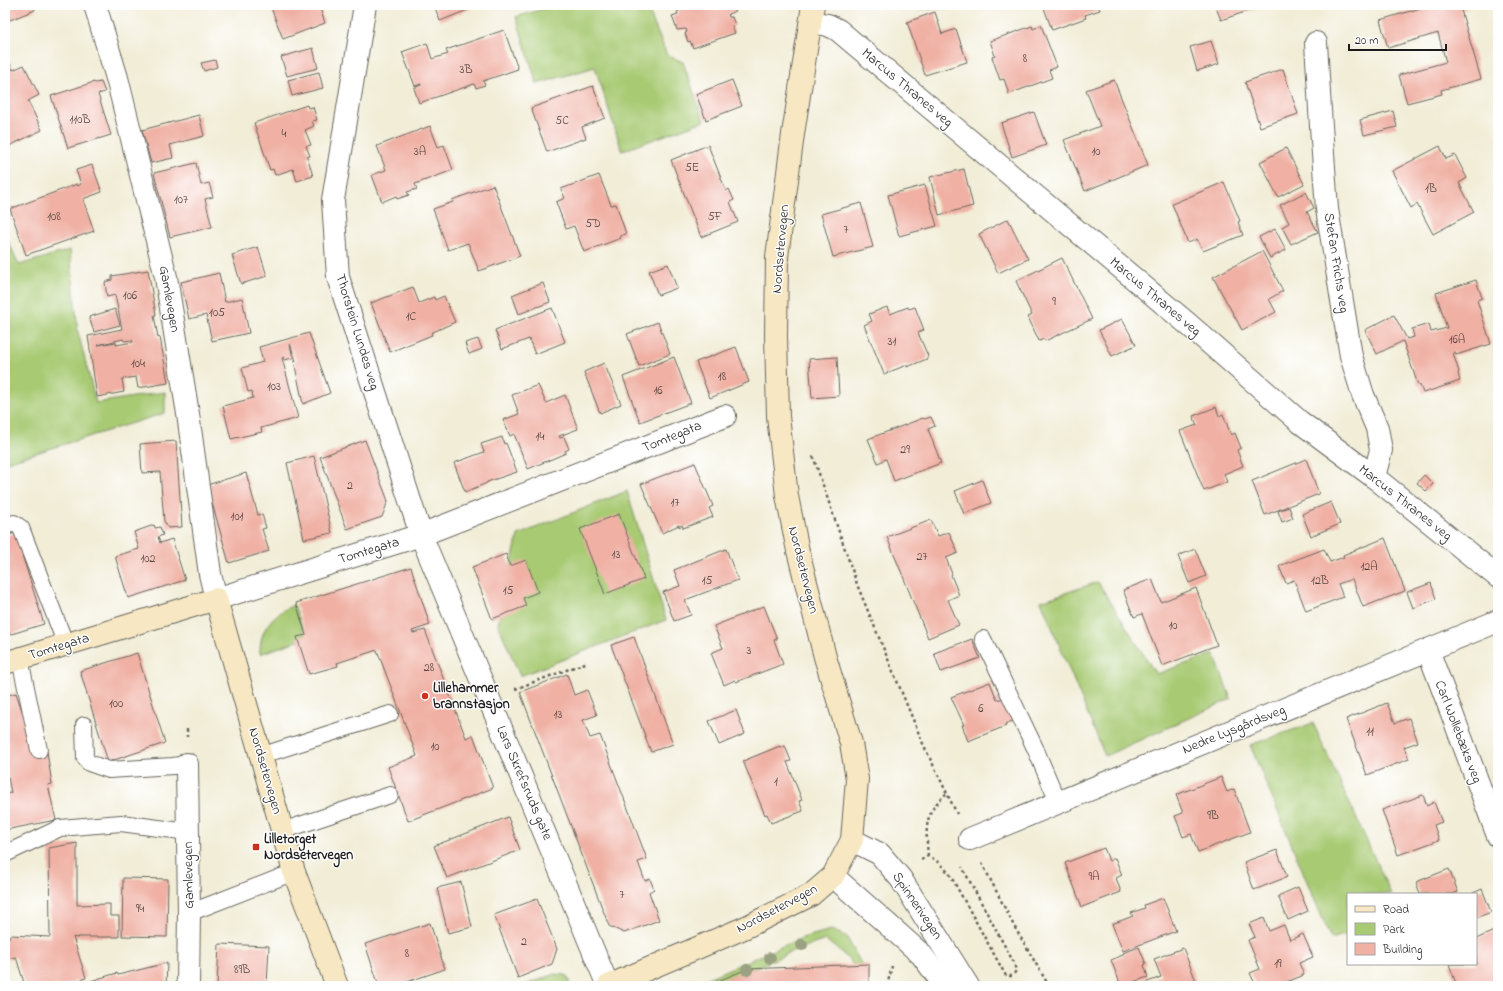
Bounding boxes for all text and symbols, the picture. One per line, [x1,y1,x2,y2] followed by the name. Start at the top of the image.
[1349,26,1446,52] scale bar
[1355,32,1378,50] text: 20 m
[856,43,957,133] street label: Marcus Thranes veg
[1023,50,1028,68] house number: 8
[459,61,473,79] house number: 3B
[70,111,90,129] house number: 110B
[555,112,569,130] house number: 5C
[282,125,287,143] house number: 4
[414,143,426,161] house number: 3A
[1091,143,1101,161] house number: 10
[685,159,699,177] house number: 5E
[1425,180,1437,198] house number: 1B
[174,191,188,209] house number: 107
[767,204,796,294] street label: Nordsetervegen
[47,208,61,226] house number: 108
[708,208,723,226] house number: 5F
[1317,211,1354,315] street label: Stefan Frichs veg
[585,215,601,233] house number: 5D
[844,221,849,239] house number: 7
[1104,252,1205,342] street label: Marcus Thranes veg
[152,264,185,334] street label: Gamlevegen
[328,271,385,393] street label: Thorstein Lundes veg
[123,287,138,305] house number: 106
[1052,293,1056,311] house number: 9
[209,304,225,322] house number: 105
[406,308,417,326] house number: 1C
[1449,331,1465,349] house number: 16A
[888,333,897,351] house number: 31
[131,355,145,373] house number: 104
[718,368,727,386] house number: 18
[267,378,281,396] house number: 103
[653,382,663,400] house number: 16
[639,416,705,459] street label: Tomtegata
[536,428,544,446] house number: 14
[900,441,910,459] house number: 29
[1353,460,1456,547] street label: Marcus Thranes veg
[347,477,353,495] house number: 2
[671,494,679,512] house number: 17
[231,508,244,526] house number: 101
[781,524,824,616] street label: Nordsetervegen
[336,532,402,571] street label: Tomtegata
[612,546,620,564] house number: 13
[917,548,928,566] house number: 27
[141,550,156,568] house number: 102
[1360,558,1378,576] house number: 12A
[702,572,712,590] house number: 15
[1311,572,1329,590] house number: 12B
[503,582,513,600] house number: 15
[1168,617,1178,635] house number: 10
[26,628,92,667] street label: Tomtegata
[747,642,752,660] house number: 3
[424,659,435,677] house number: 28
[433,678,510,715] place label: Lillehammer brannstasjon
[1428,678,1487,787] street label: Carl Wollebæks veg
[420,691,430,701] marker: Lillehammer brannstasjon
[109,695,123,713] house number: 100
[978,700,984,718] house number: 6
[1179,700,1289,761] street label: Nedre Lysgårdsveg
[554,706,562,724] house number: 13
[489,722,558,845] street label: Lars Skrefsruds gate
[1366,723,1374,741] house number: 11
[242,725,287,817] street label: Nordsetervegen
[430,738,440,756] house number: 10
[774,773,778,791] house number: 1
[1207,807,1219,825] house number: 9B
[264,829,353,868] place label: Lilletorget Nordsetervegen
[178,841,201,909] street label: Gamlevegen
[251,842,261,852] marker: Lilletorget Nordsetervegen
[886,868,947,945] street label: Spinnerivegen
[1088,868,1100,886] house number: 9A
[733,879,822,940] street label: Nordsetervegen
[620,886,625,904] house number: 7
[1347,893,1477,965] legend
[136,900,144,918] house number: 94
[1383,901,1409,919] text: Road
[1383,921,1405,939] text: Park
[521,933,527,951] house number: 2
[1382,941,1422,960] text: Building
[405,945,410,963] house number: 8
[1274,955,1282,973] house number: 19
[234,961,250,979] house number: 89B

